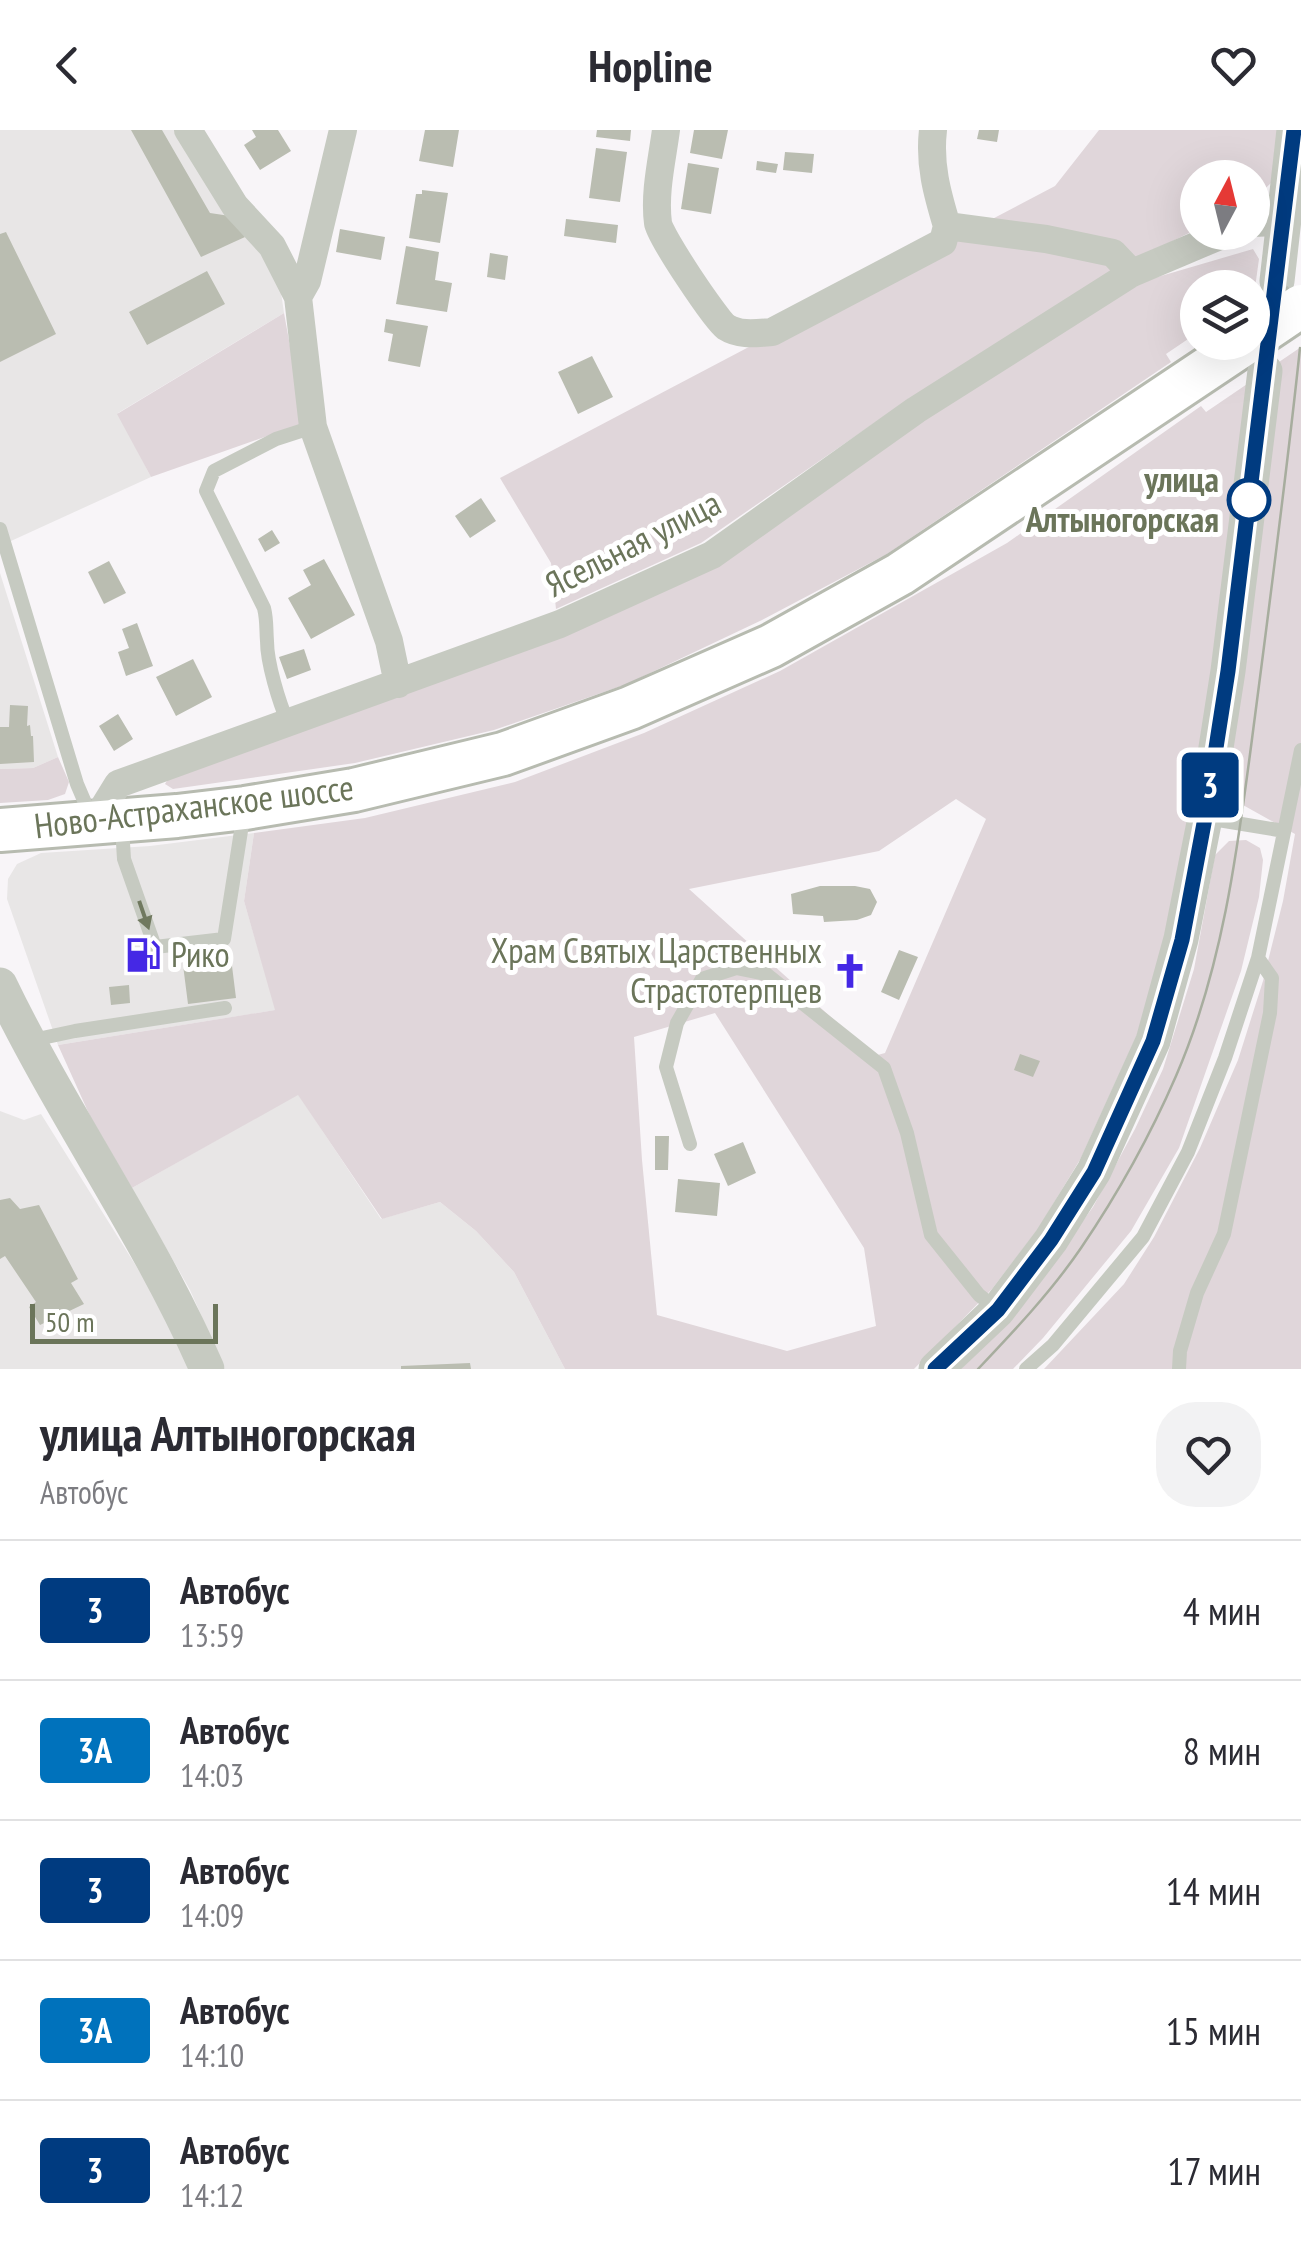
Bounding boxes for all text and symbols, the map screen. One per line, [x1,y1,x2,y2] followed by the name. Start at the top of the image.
[588,36,713,94] text: Hopline
[40,38,95,93] icon: back
[1206,38,1261,93] icon: heart
[1180,160,1270,250] north arrow
[1180,160,1270,360] map controls
[1180,270,1270,360] button: layers
[1025,456,1219,542] place label: улица Алтыногорская
[537,479,728,607] street label: Ясельная улица
[1228,479,1270,521] marker: улица Алтыногорская
[1178,752,1242,818] line badge: 3
[1202,762,1218,808] text: 3
[32,764,356,848] street label: Ново-Астраханское шоссе
[137,901,152,931] one-way arrow
[491,927,822,1013] place label: Храм Святых Царственных Страстотерпцев
[171,931,230,977] place label: Рико
[124,936,162,974] fuel station icon: Рико
[831,952,869,990] church icon: Храм Святых Царственных Страстотерпцев
[30,1299,218,1344] scale bar
[45,1303,94,1340] text: 50 m
[40,1402,416,1464] text: улица Алтыногорская
[1156,1402,1261,1507] button: heart
[40,1471,128,1513] text: Автобус
[180,1565,290,1614] text: Автобус
[1183,1586,1261,1635] text: 4 мин
[87,1587,103,1633] text: 3
[180,1614,244,1656] text: 13:59
[180,1705,290,1754] text: Автобус
[1183,1726,1261,1775] text: 8 мин
[78,1727,112,1773] text: 3А
[180,1754,244,1796] text: 14:03
[180,1845,290,1894] text: Автобус
[1166,1866,1261,1915] text: 14 мин
[87,1867,103,1913] text: 3
[180,1894,244,1936] text: 14:09
[180,1985,290,2034] text: Автобус
[1166,2006,1261,2055] text: 15 мин
[78,2007,112,2053] text: 3А
[180,2034,244,2076] text: 14:10
[180,2125,290,2174] text: Автобус
[1167,2146,1261,2195] text: 17 мин
[87,2147,103,2193] text: 3
[180,2174,244,2216] text: 14:12

